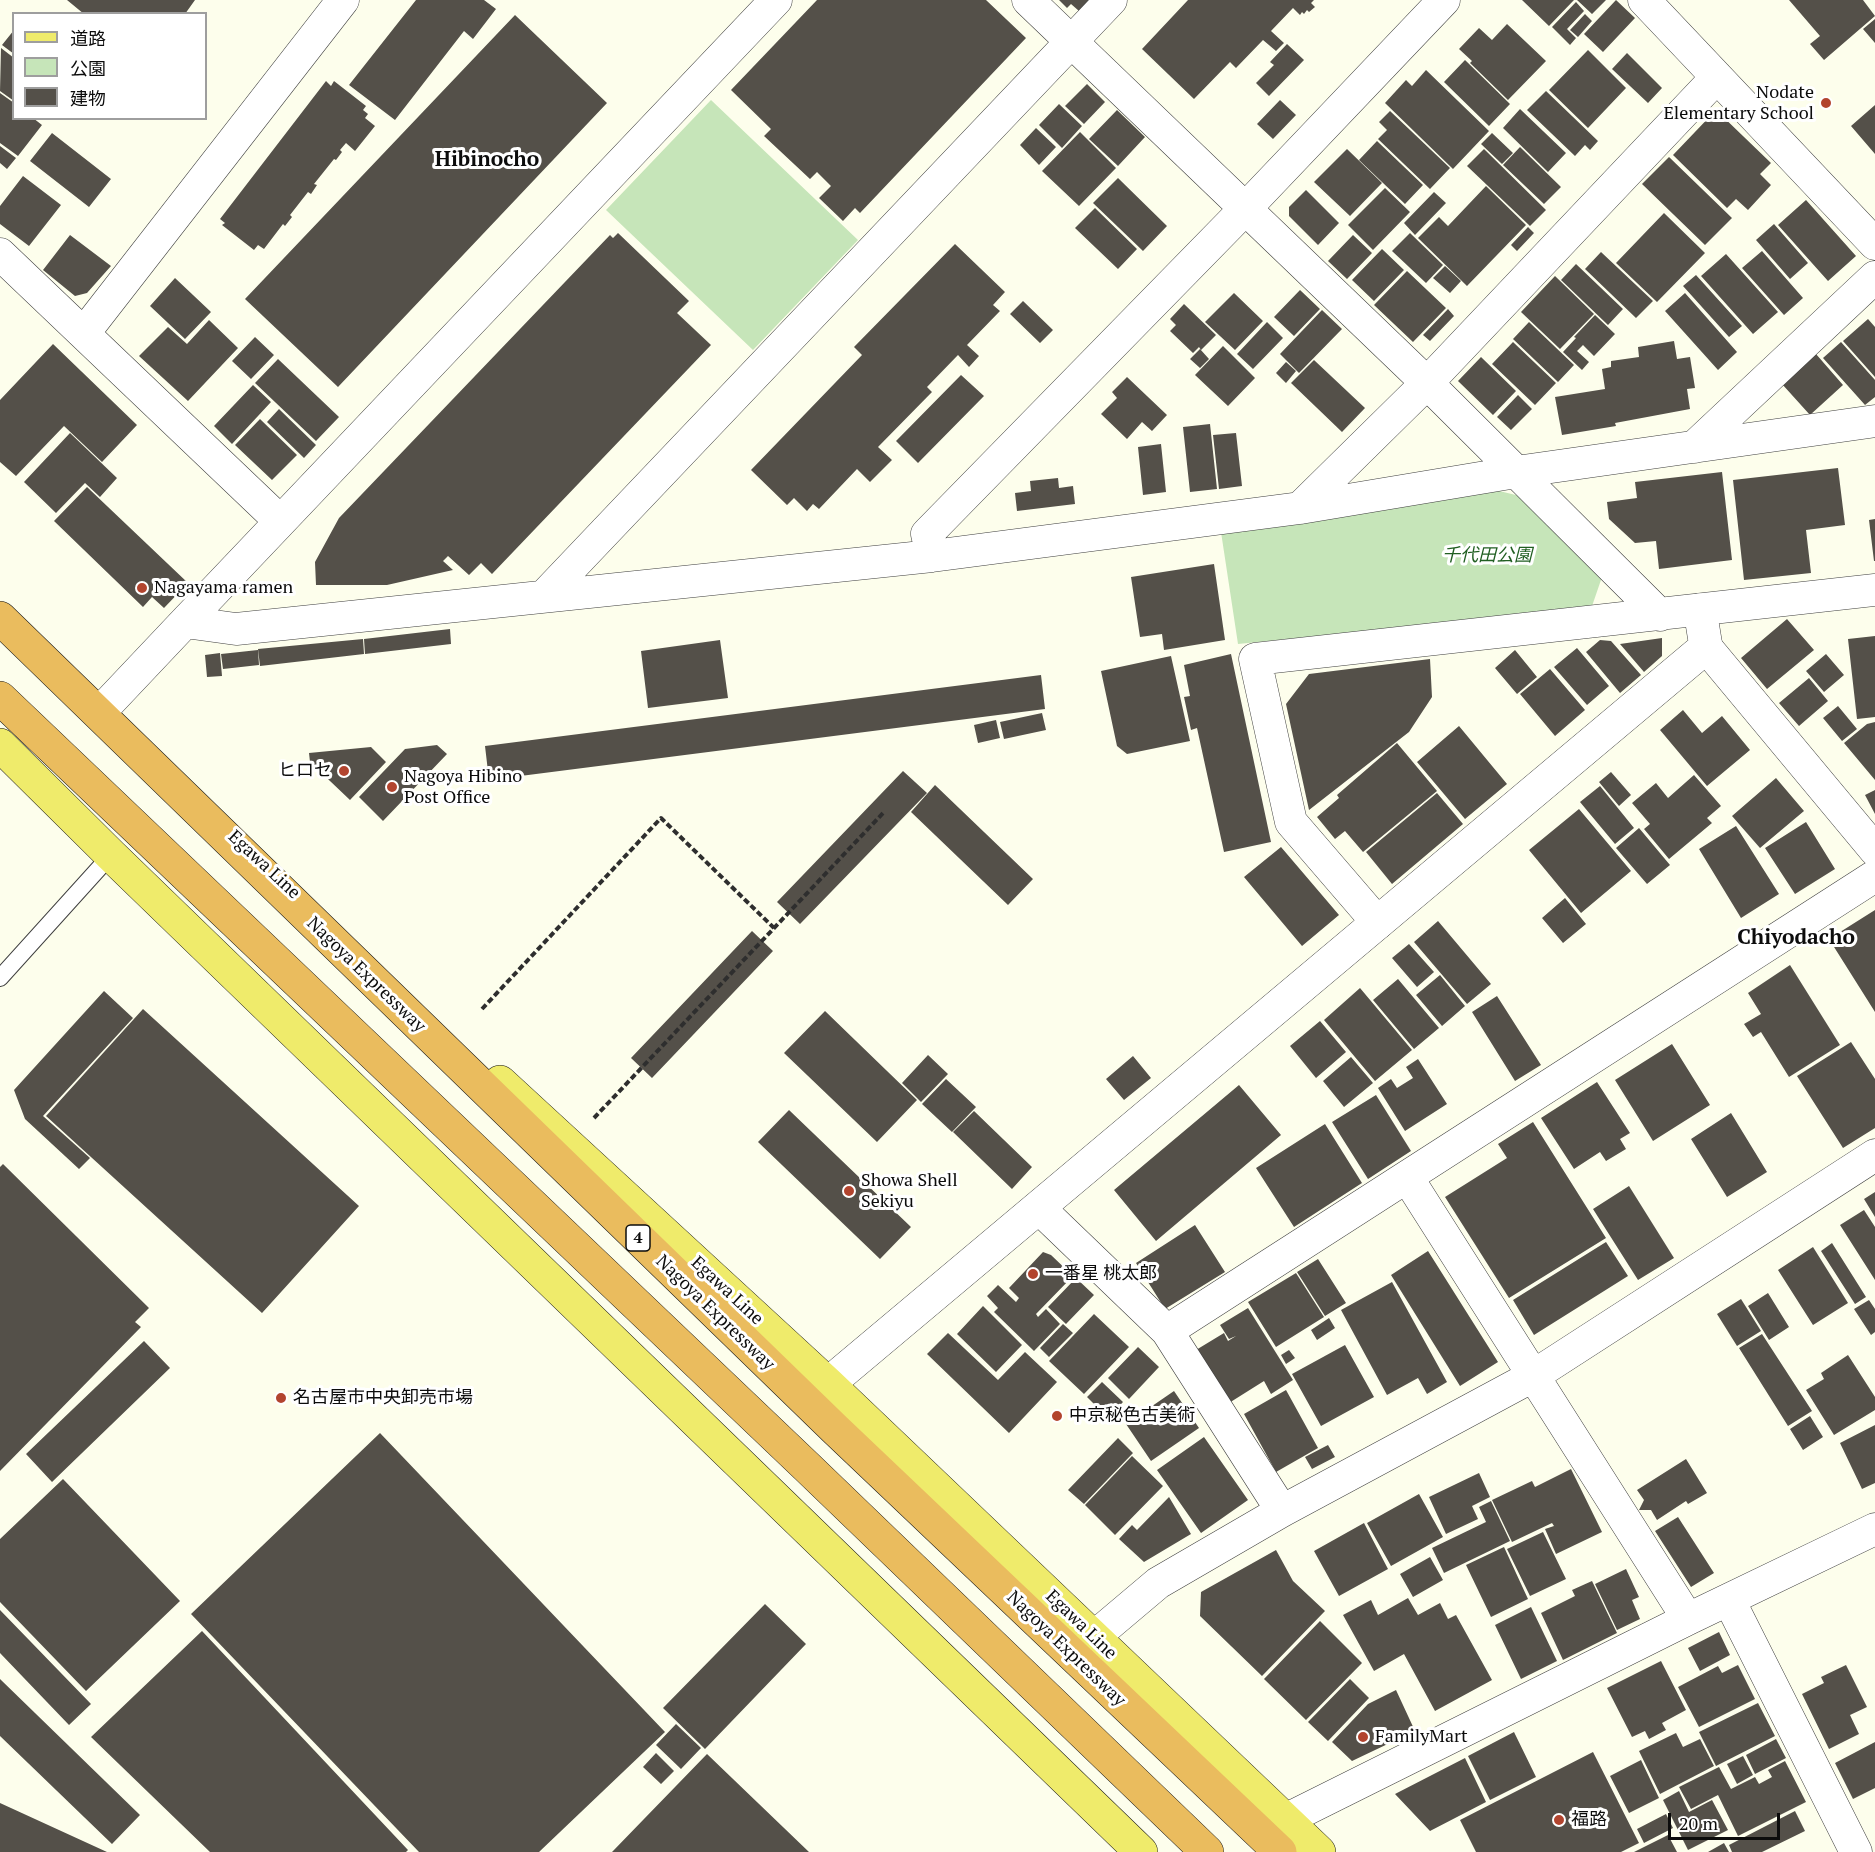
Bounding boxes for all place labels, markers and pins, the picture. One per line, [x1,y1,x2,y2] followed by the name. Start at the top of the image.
[1663,82,1814,124] place label: Nodate Elementary School
[1819,96,1833,110] marker: Nodate Elementary School
[154,577,293,599] place label: Nagayama ramen
[135,581,149,595] marker: Nagayama ramen
[278,760,332,782] place label: ヒロセ
[337,764,351,778] marker: ヒロセ
[404,766,522,808] place label: Nagoya Hibino Post Office
[385,780,399,794] marker: Nagoya Hibino Post Office
[861,1170,958,1212] place label: Showa Shell Sekiyu
[842,1184,856,1198] marker: Showa Shell Sekiyu
[1045,1263,1157,1285] place label: 一番星 桃太郎
[1026,1267,1040,1281] marker: 一番星 桃太郎
[293,1387,473,1409] place label: 名古屋市中央卸売市場
[274,1391,288,1405] marker: 名古屋市中央卸売市場
[1069,1405,1195,1427] place label: 中京秘色古美術
[1050,1409,1064,1423] marker: 中京秘色古美術
[1375,1726,1468,1748] place label: FamilyMart
[1356,1730,1370,1744] marker: FamilyMart
[1571,1809,1607,1831] place label: 福路
[1552,1813,1566,1827] marker: 福路

